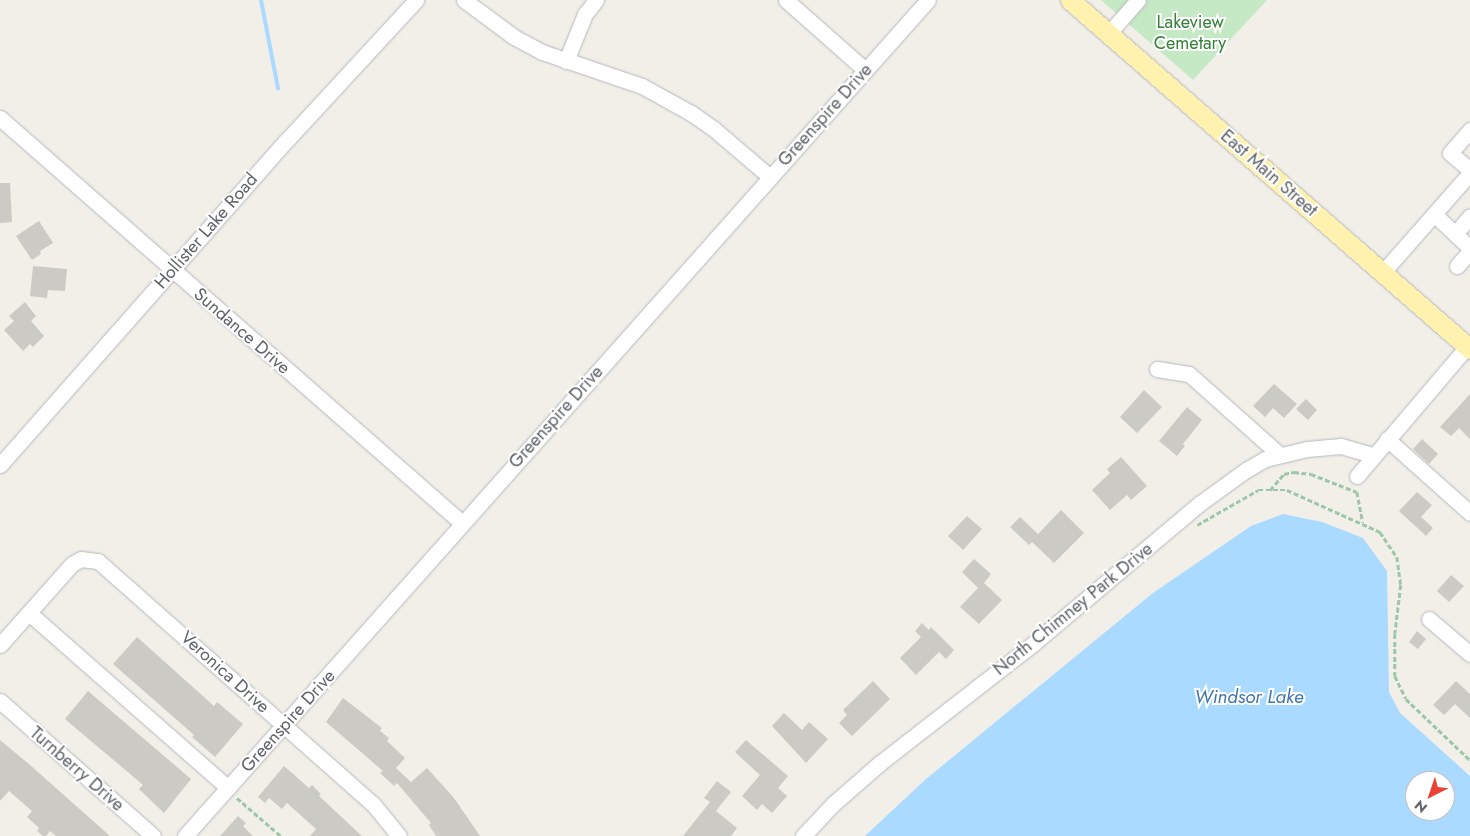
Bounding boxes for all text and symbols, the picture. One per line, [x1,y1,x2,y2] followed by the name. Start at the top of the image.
[1154,12,1226,54] park label: Lakeview Cemetary
[773,59,877,171] street label: Greenspire Drive
[1216,125,1322,221] street label: East Main Street
[150,169,262,293] street label: Hollister Lake Road
[189,283,295,379] street label: Sundance Drive
[504,361,608,473] street label: Greenspire Drive
[989,538,1157,680] street label: North Chimney Park Drive
[176,626,274,718] street label: Veronica Drive
[236,665,340,777] street label: Greenspire Drive
[1195,686,1303,708] water label: Windsor Lake
[25,722,129,816] street label: Turnberry Drive
[1405,771,1455,821] north arrow
[1410,795,1432,818] text: N

